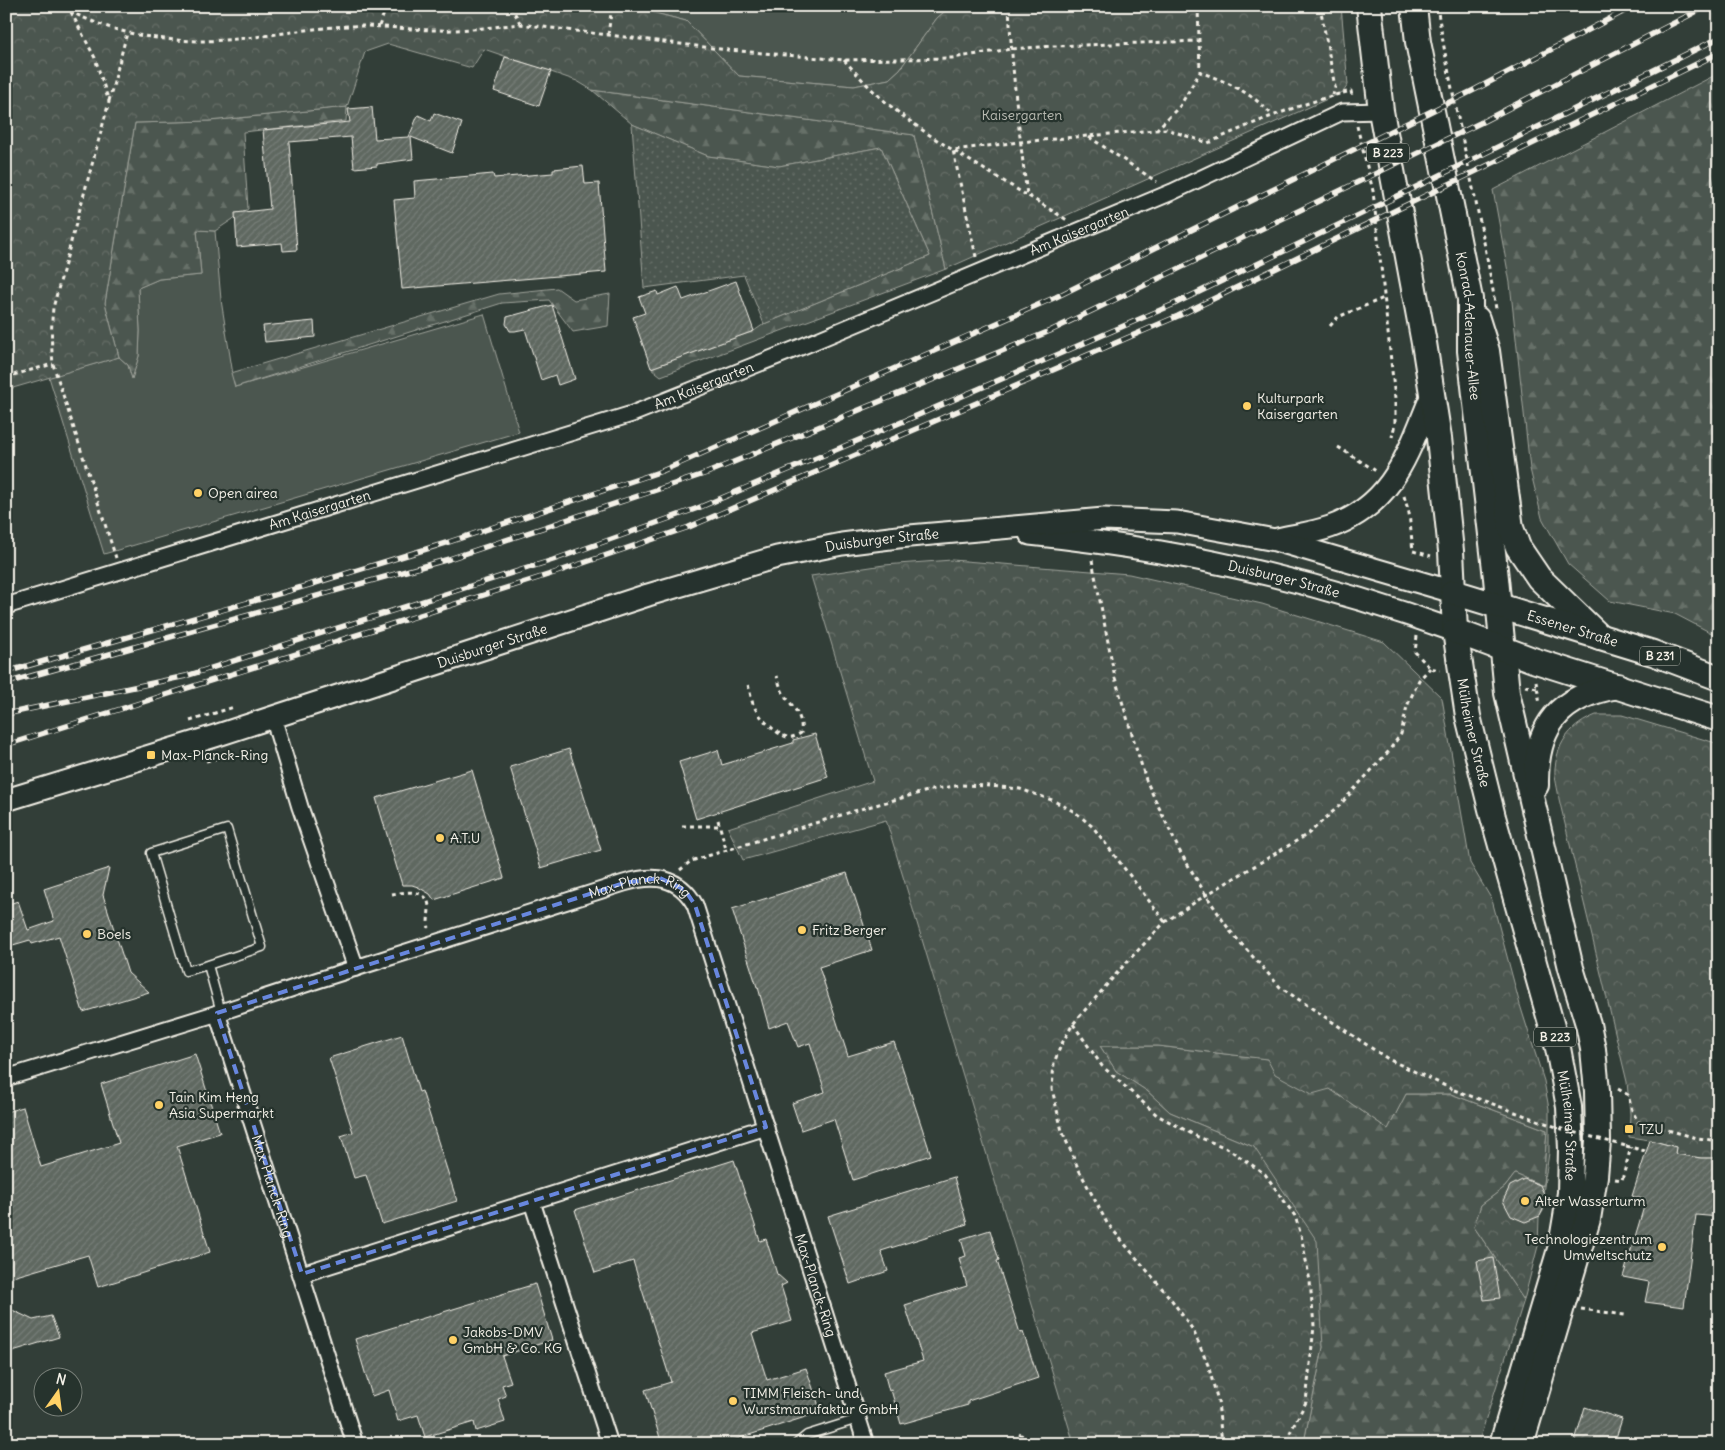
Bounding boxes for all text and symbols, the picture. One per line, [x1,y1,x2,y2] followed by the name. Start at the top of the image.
[982,106,1062,124] park label: Kaisergarten
[1367,144,1409,162] road number: B 223
[1027,202,1131,259] street label: Am Kaisergarten
[1452,250,1485,401] street label: Konrad-Adenauer-Allee
[651,358,756,413] street label: Am Kaisergarten
[1257,389,1338,423] place label: Kulturpark Kaisergarten
[1241,400,1253,412] marker: Kulturpark Kaisergarten
[208,484,278,502] place label: Open airea
[266,486,373,534] street label: Am Kaisergarten
[192,487,204,499] marker: Open airea
[824,524,940,556] street label: Duisburger Straße
[1226,556,1342,602] street label: Duisburger Straße
[1525,606,1620,651] street label: Essener Straße
[435,619,549,672] street label: Duisburger Straße
[1640,646,1680,666] road number: B 231
[1453,677,1494,789] street label: Mülheimer Straße
[161,746,268,764] place label: Max-Planck-Ring
[145,749,157,761] marker: Max-Planck-Ring
[450,829,480,847] place label: A.T.U
[434,832,446,844] marker: A.T.U
[586,869,695,903] street label: Max-Planck-Ring
[812,921,887,939] place label: Fritz Berger
[796,924,808,936] marker: Fritz Berger
[97,925,131,943] place label: Boels
[81,928,93,940] marker: Boels
[1534,1028,1576,1046] road number: B 223
[1553,1069,1580,1181] street label: Mülheimer Straße
[169,1088,274,1122] place label: Tain Kim Heng Asia Supermarkt
[153,1099,165,1111] marker: Tain Kim Heng Asia Supermarkt
[1639,1120,1664,1138] place label: TZU
[1623,1123,1635,1135] marker: TZU
[248,1132,297,1240] street label: Max-Planck-Ring
[1535,1192,1645,1210] place label: Alter Wasserturm
[1519,1195,1531,1207] marker: Alter Wasserturm
[1525,1230,1652,1264] place label: Technologiezentrum Umweltschutz
[791,1232,840,1339] street label: Max-Planck-Ring
[1656,1241,1668,1253] marker: Technologiezentrum Umweltschutz
[463,1323,562,1357] place label: Jakobs-DMV GmbH & Co. KG
[447,1334,459,1346] marker: Jakobs-DMV GmbH & Co. KG
[32,1368,82,1418] north arrow
[54,1369,68,1389] text: N
[743,1384,898,1418] place label: TIMM Fleisch- und Wurstmanufaktur GmbH
[727,1395,739,1407] marker: TIMM Fleisch- und Wurstmanufaktur GmbH

